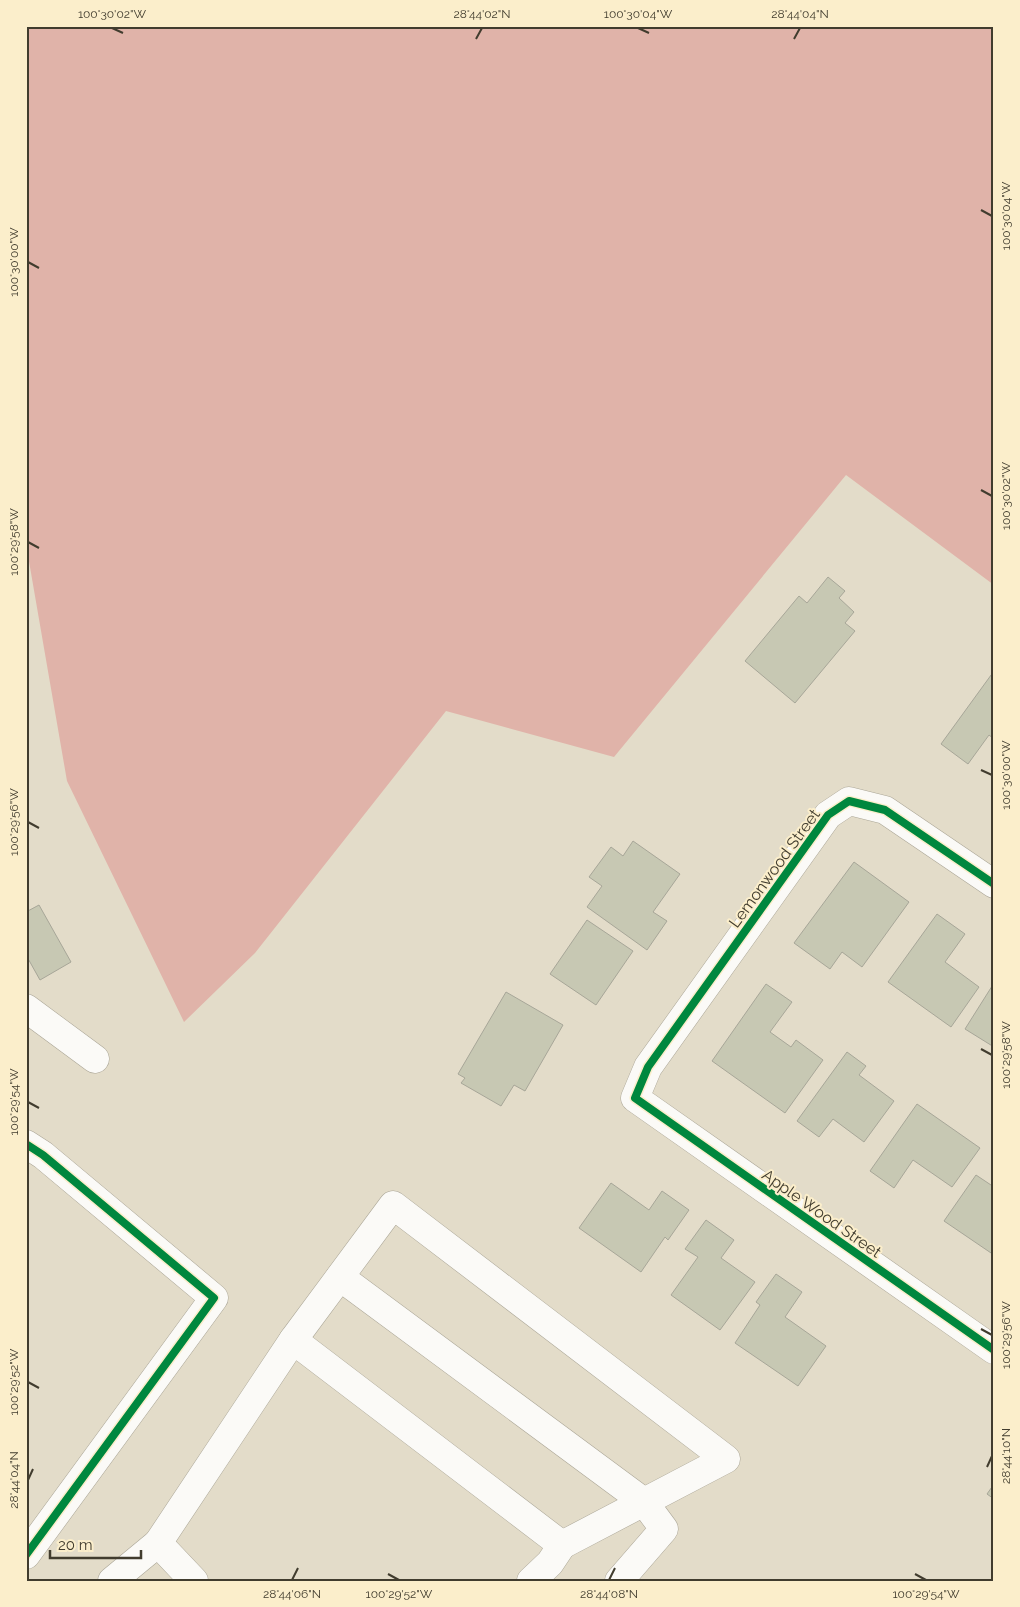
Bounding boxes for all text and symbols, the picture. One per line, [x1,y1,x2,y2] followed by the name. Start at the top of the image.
[78,7,147,21] text: 100°30'02"W
[453,7,511,21] text: 28°44'02"N
[604,7,673,21] text: 100°30'04"W
[771,7,829,21] text: 28°44'04"N
[999,181,1013,250] text: 100°30'04"W
[7,227,21,297] text: 100°30'00"W
[999,461,1013,530] text: 100°30'02"W
[7,508,21,576] text: 100°29'58"W
[999,740,1013,810] text: 100°30'00"W
[7,788,21,856] text: 100°29'56"W
[725,805,824,931] street label: Lemonwood Street
[999,1021,1013,1089] text: 100°29'58"W
[7,1068,21,1136] text: 100°29'54"W
[759,1165,885,1262] street label: Apple Wood Street
[999,1301,1013,1369] text: 100°29'56"W
[7,1348,21,1415] text: 100°29'52"W
[999,1428,1013,1484] text: 28°44'10"N
[7,1451,21,1509] text: 28°44'04"N
[50,1527,141,1559] scale bar
[58,1536,93,1554] text: 20 m
[263,1587,321,1601] text: 28°44'06"N
[366,1587,433,1601] text: 100°29'52"W
[580,1587,638,1601] text: 28°44'08"N
[892,1587,960,1601] text: 100°29'54"W

